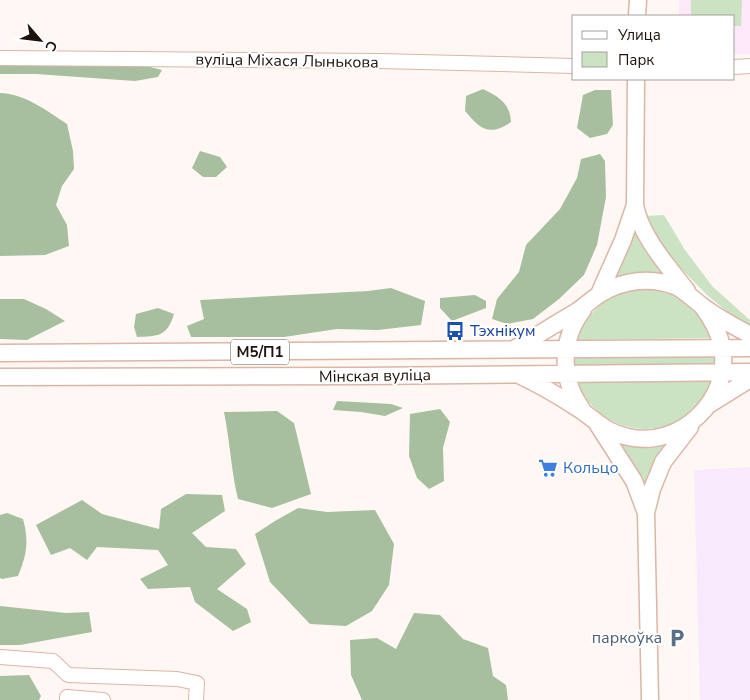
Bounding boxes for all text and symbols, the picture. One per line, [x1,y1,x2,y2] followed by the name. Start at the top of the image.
[15,15,65,65] north arrow
[572,15,735,80] legend
[617,25,661,45] text: Улица
[40,37,62,55] text: С
[195,48,379,74] street label: вуліца Міхася Лынькова
[618,50,654,70] text: Парк
[444,320,466,342] bus stop icon: Тэхнікум
[470,320,536,342] place label: Тэхнікум
[231,340,289,364] road number: М5/П1
[319,364,431,388] street label: Мінская вуліца
[537,457,559,479] supermarket icon: Кольцо
[563,457,618,479] place label: Кольцо
[592,627,662,649] place label: паркоўка
[666,627,688,649] parking icon: паркоўка

